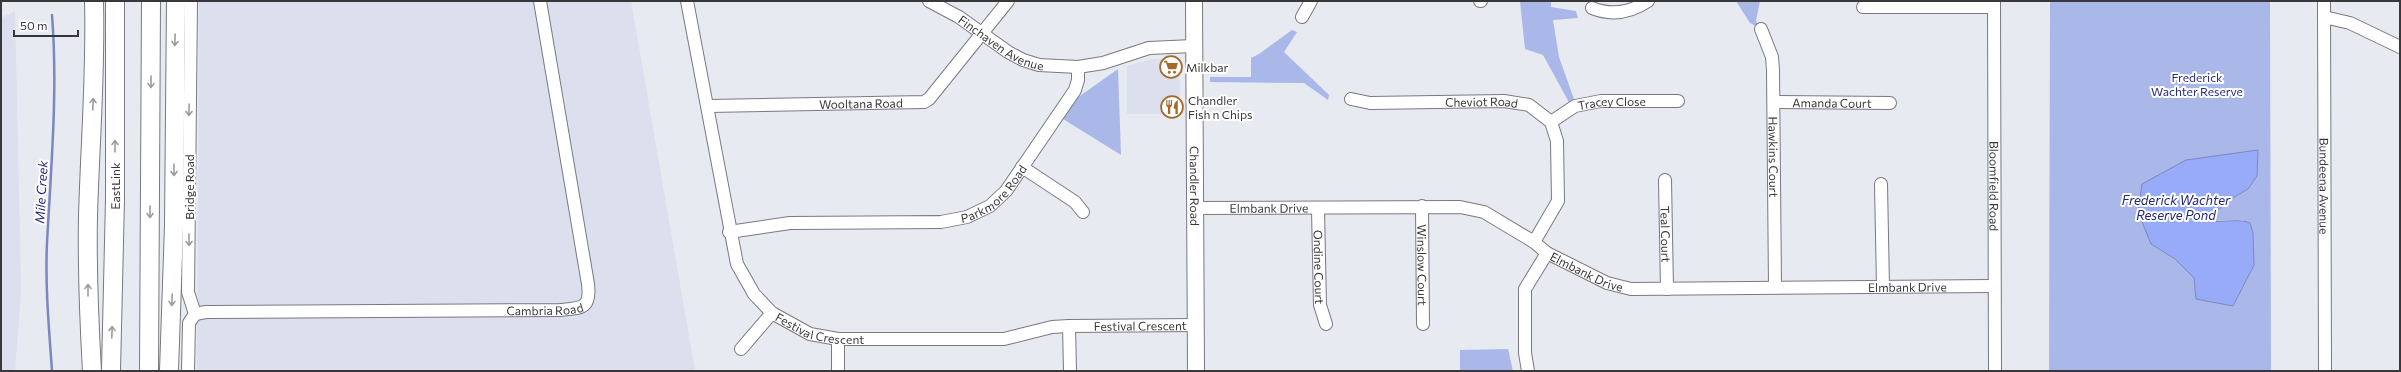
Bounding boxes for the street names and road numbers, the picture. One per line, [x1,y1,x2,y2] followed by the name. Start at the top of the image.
[956,12,1044,72] street label: Finchaven Avenue
[1445,94,1519,110] street label: Cheviot Road
[1577,94,1646,112] street label: Tracey Close
[819,95,903,111] street label: Wooltana Road
[1792,95,1872,110] street label: Amanda Court
[1766,116,1781,197] street label: Hawkins Court
[2317,138,2332,234] street label: Bundeena Avenue
[1987,141,2002,231] street label: Bloomfield Road
[1188,146,1202,226] street label: Chandler Road
[182,154,196,220] street label: Bridge Road
[108,162,122,210] street label: EastLink
[960,162,1029,225] street label: Parkmore Road
[1230,201,1308,215] street label: Elmbank Drive
[1658,206,1674,262] street label: Teal Court
[1415,224,1430,306] street label: Winslow Court
[1311,230,1327,304] street label: Ondine Court
[1548,249,1625,294] street label: Elmbank Drive
[1868,279,1947,294] street label: Elmbank Drive
[506,300,585,317] street label: Cambria Road
[773,309,864,346] street label: Festival Crescent
[1094,318,1187,333] street label: Festival Crescent

